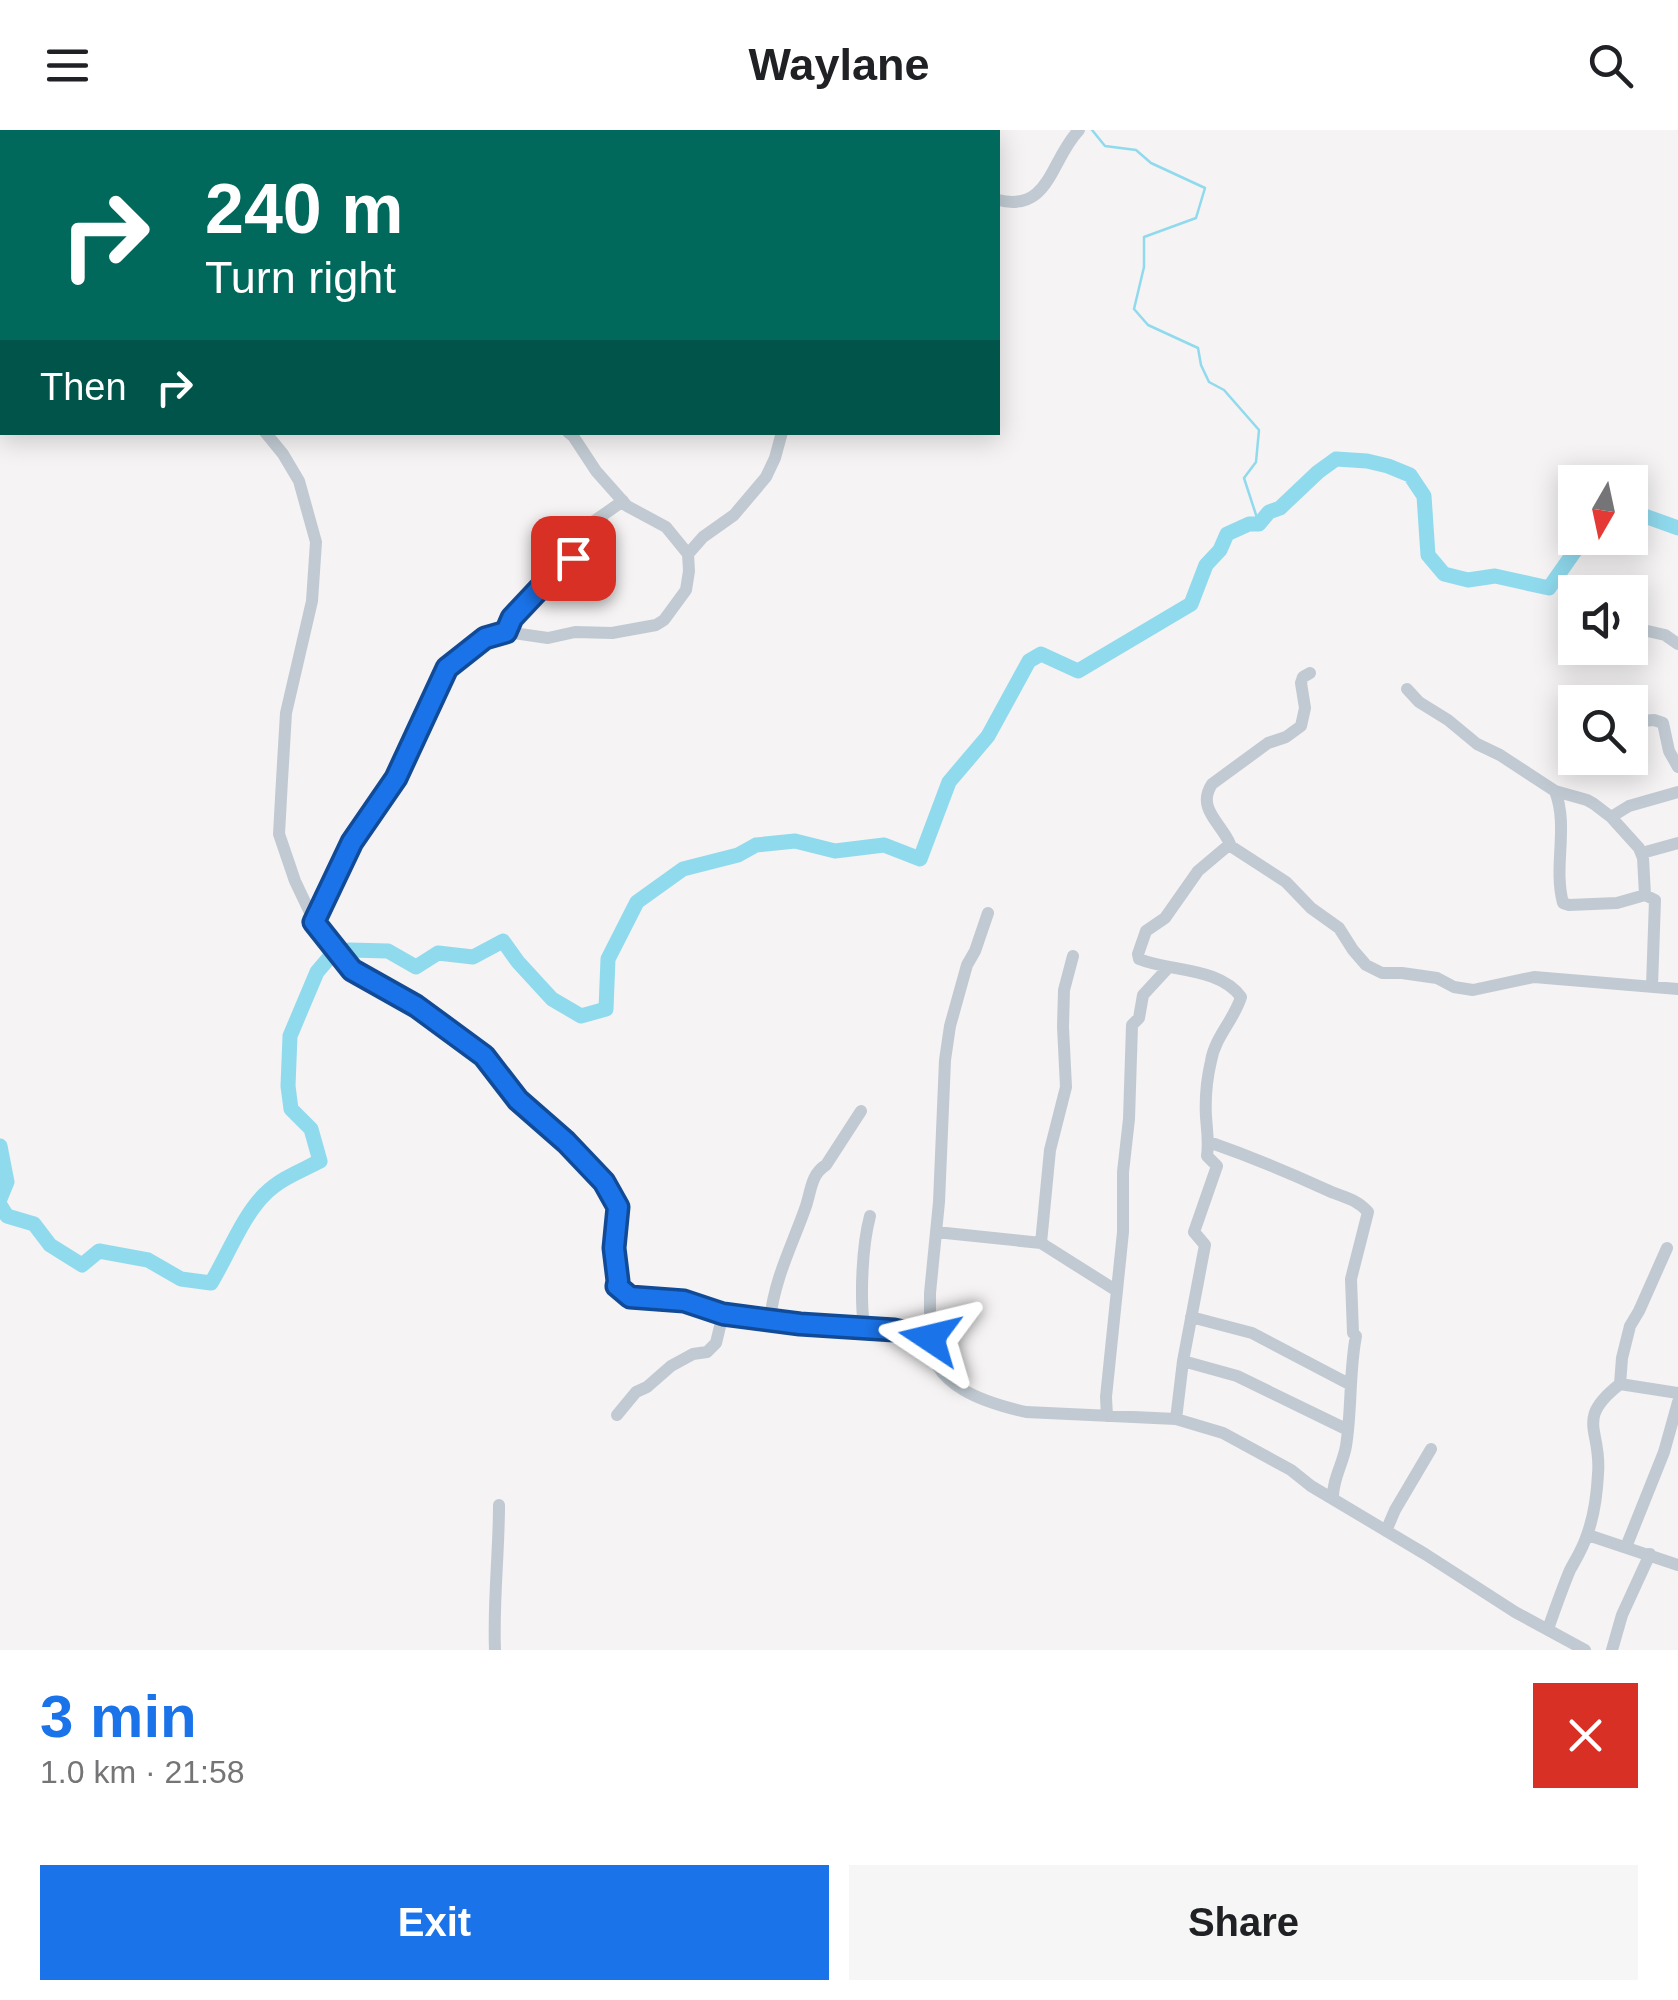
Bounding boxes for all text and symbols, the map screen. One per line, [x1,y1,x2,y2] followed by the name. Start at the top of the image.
[40,38,95,93] icon: menu
[1583,38,1638,93] icon: search
[749,39,929,90] text: Waylane
[40,170,170,300] icon: right
[205,170,403,248] text: 240 m
[205,252,396,303] text: Turn right
[147,360,202,415] icon: right
[40,366,127,408] text: Then
[1558,465,1648,555] north arrow
[1558,465,1648,775] map controls
[531,516,616,601] pin
[546,531,601,586] icon: arrive
[1558,575,1648,665] button: sound
[1558,685,1648,775] button: search
[878,1286,982,1390] position arrow
[40,1683,197,1750] text: 3 min
[1533,1683,1638,1788] button: close
[40,1754,245,1790] text: 1.0 km · 21:58
[40,1865,829,1980] button: Exit
[849,1865,1638,1980] button: Share

